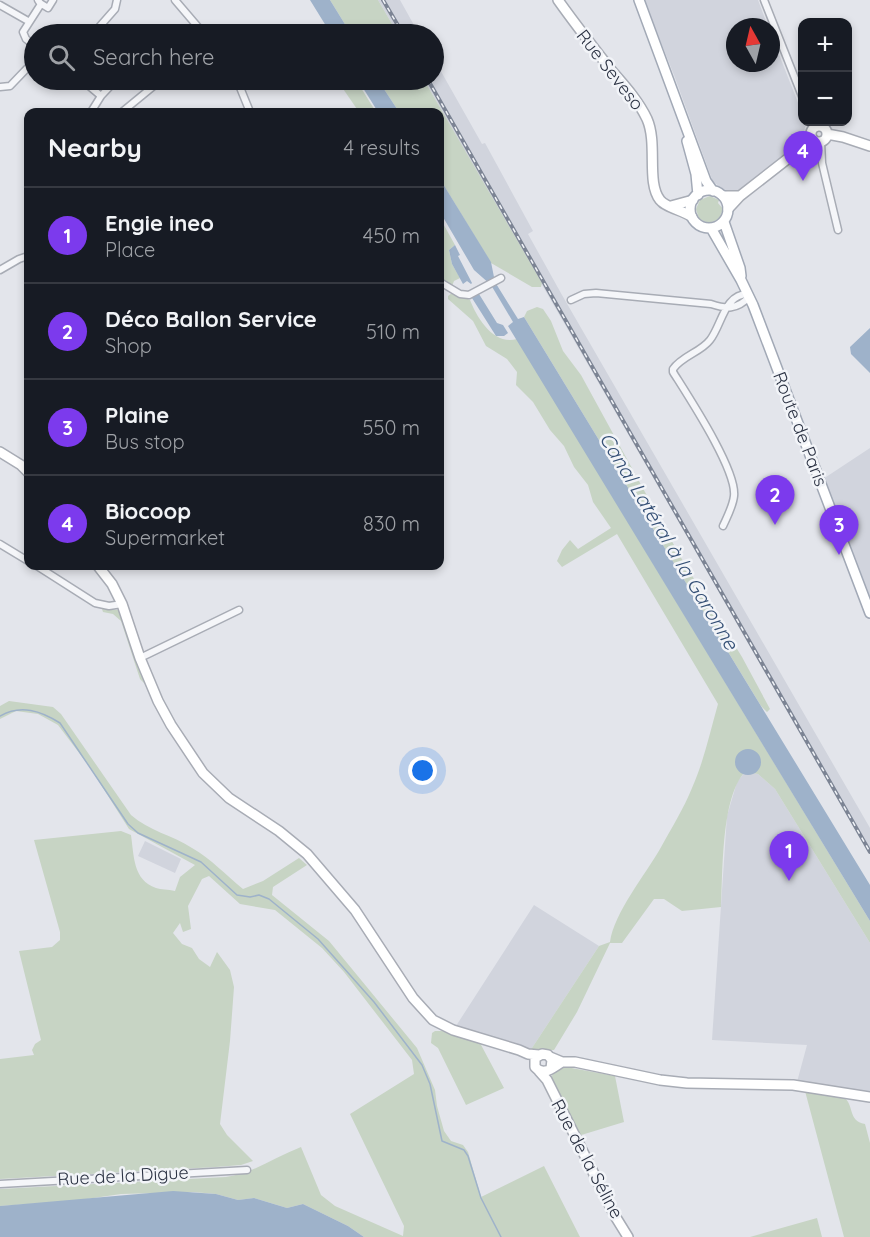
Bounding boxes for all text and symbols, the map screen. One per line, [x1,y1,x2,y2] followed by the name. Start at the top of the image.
[726,18,780,72] north arrow
[798,18,852,126] map controls
[798,18,852,72] button: +
[24,24,444,90] search box
[572,25,649,115] street label: Rue Seveso
[45,41,78,74] icon: search
[93,43,214,71] text: Search here
[798,72,852,126] button: −
[48,131,142,164] text: Nearby
[784,132,822,181] pin: 4
[344,135,420,160] text: 4 results
[105,209,214,237] text: Engie ineo
[64,223,71,248] text: 1
[363,223,420,248] text: 450 m
[105,237,155,262] text: Place
[105,305,317,333] text: Déco Ballon Service
[62,319,73,344] text: 2
[366,319,420,344] text: 510 m
[105,333,152,358] text: Shop
[768,368,833,489] street label: Route de Paris
[105,401,169,429] text: Plaine
[62,415,73,440] text: 3
[363,415,420,440] text: 550 m
[595,428,745,655] water label: Canal Latéral à la Garonne
[105,429,185,454] text: Bus stop
[756,476,794,525] pin: 2
[105,497,191,525] text: Biocoop
[820,506,858,555] pin: 3
[62,511,73,536] text: 4
[363,511,420,536] text: 830 m
[105,525,225,550] text: Supermarket
[408,756,437,785] your location
[770,832,808,881] pin: 1
[546,1095,629,1222] street label: Rue de la Séline
[57,1161,189,1190] street label: Rue de la Digue

